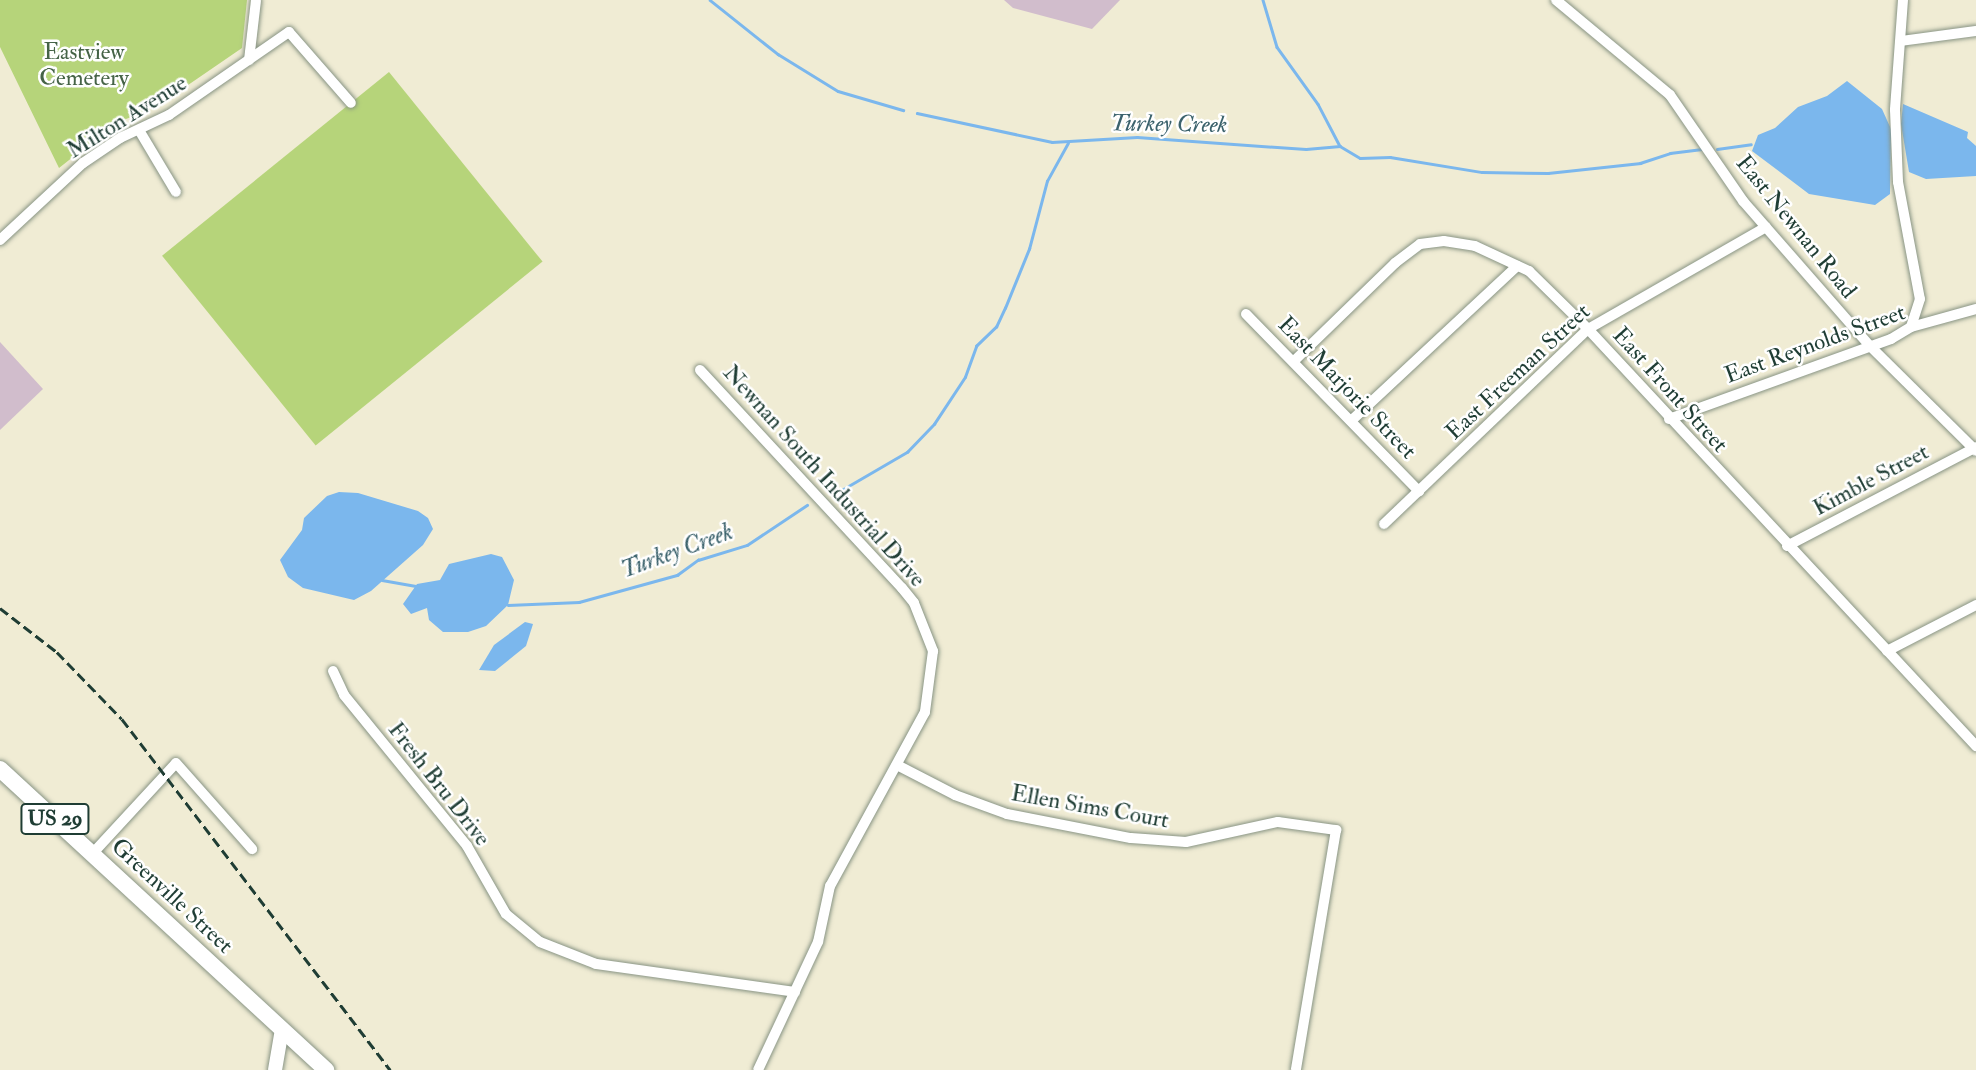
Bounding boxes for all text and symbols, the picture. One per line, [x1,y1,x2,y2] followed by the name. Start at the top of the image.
[39,38,129,92] park label: Eastview Cemetery
[62,69,192,165] street label: Milton Avenue
[1110,109,1228,139] water label: Turkey Creek
[1730,150,1862,304] street label: East Newnan Road
[1440,298,1596,446] street label: East Freeman Street
[1721,298,1909,390] street label: East Reynolds Street
[1272,311,1422,465] street label: East Marjorie Street
[1607,322,1733,458] street label: East Front Street
[717,359,931,593] street label: Newnan South Industrial Drive
[1809,438,1933,522] street label: Kimble Street
[617,517,737,585] water label: Turkey Creek
[382,717,496,851] street label: Fresh Bru Drive
[1009,780,1171,834] street label: Ellen Sims Court
[20,802,90,836] road number: US 29
[105,833,239,959] street label: Greenville Street

